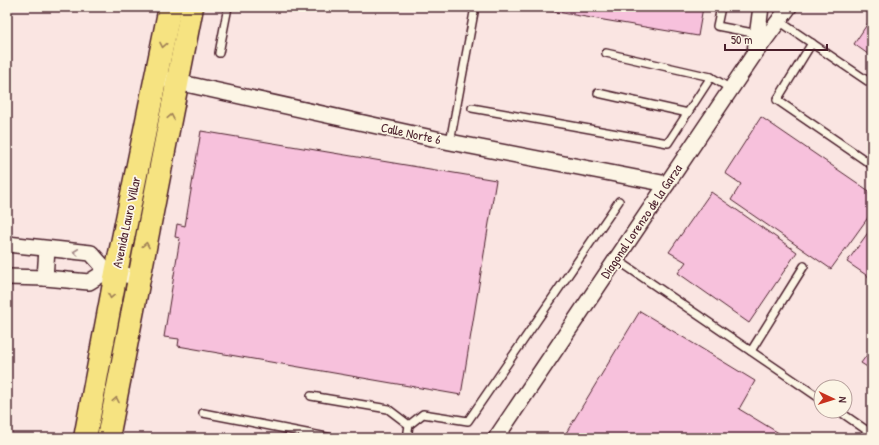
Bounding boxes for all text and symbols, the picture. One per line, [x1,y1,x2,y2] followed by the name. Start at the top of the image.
[725,26,827,52] scale bar
[731,31,752,48] text: 50 m
[159,42,167,48] one-way arrow
[166,114,174,120] one-way arrow
[379,118,443,148] street label: Calle Norte 6
[596,160,686,282] street label: Diagonal Lorenzo de la Garza
[108,175,144,269] street label: Avenida Lauro Villar
[141,242,150,248] one-way arrow
[73,248,79,257] one-way arrow
[108,293,116,299] one-way arrow
[813,379,853,419] north arrow
[836,396,850,403] text: N
[111,397,119,403] one-way arrow

